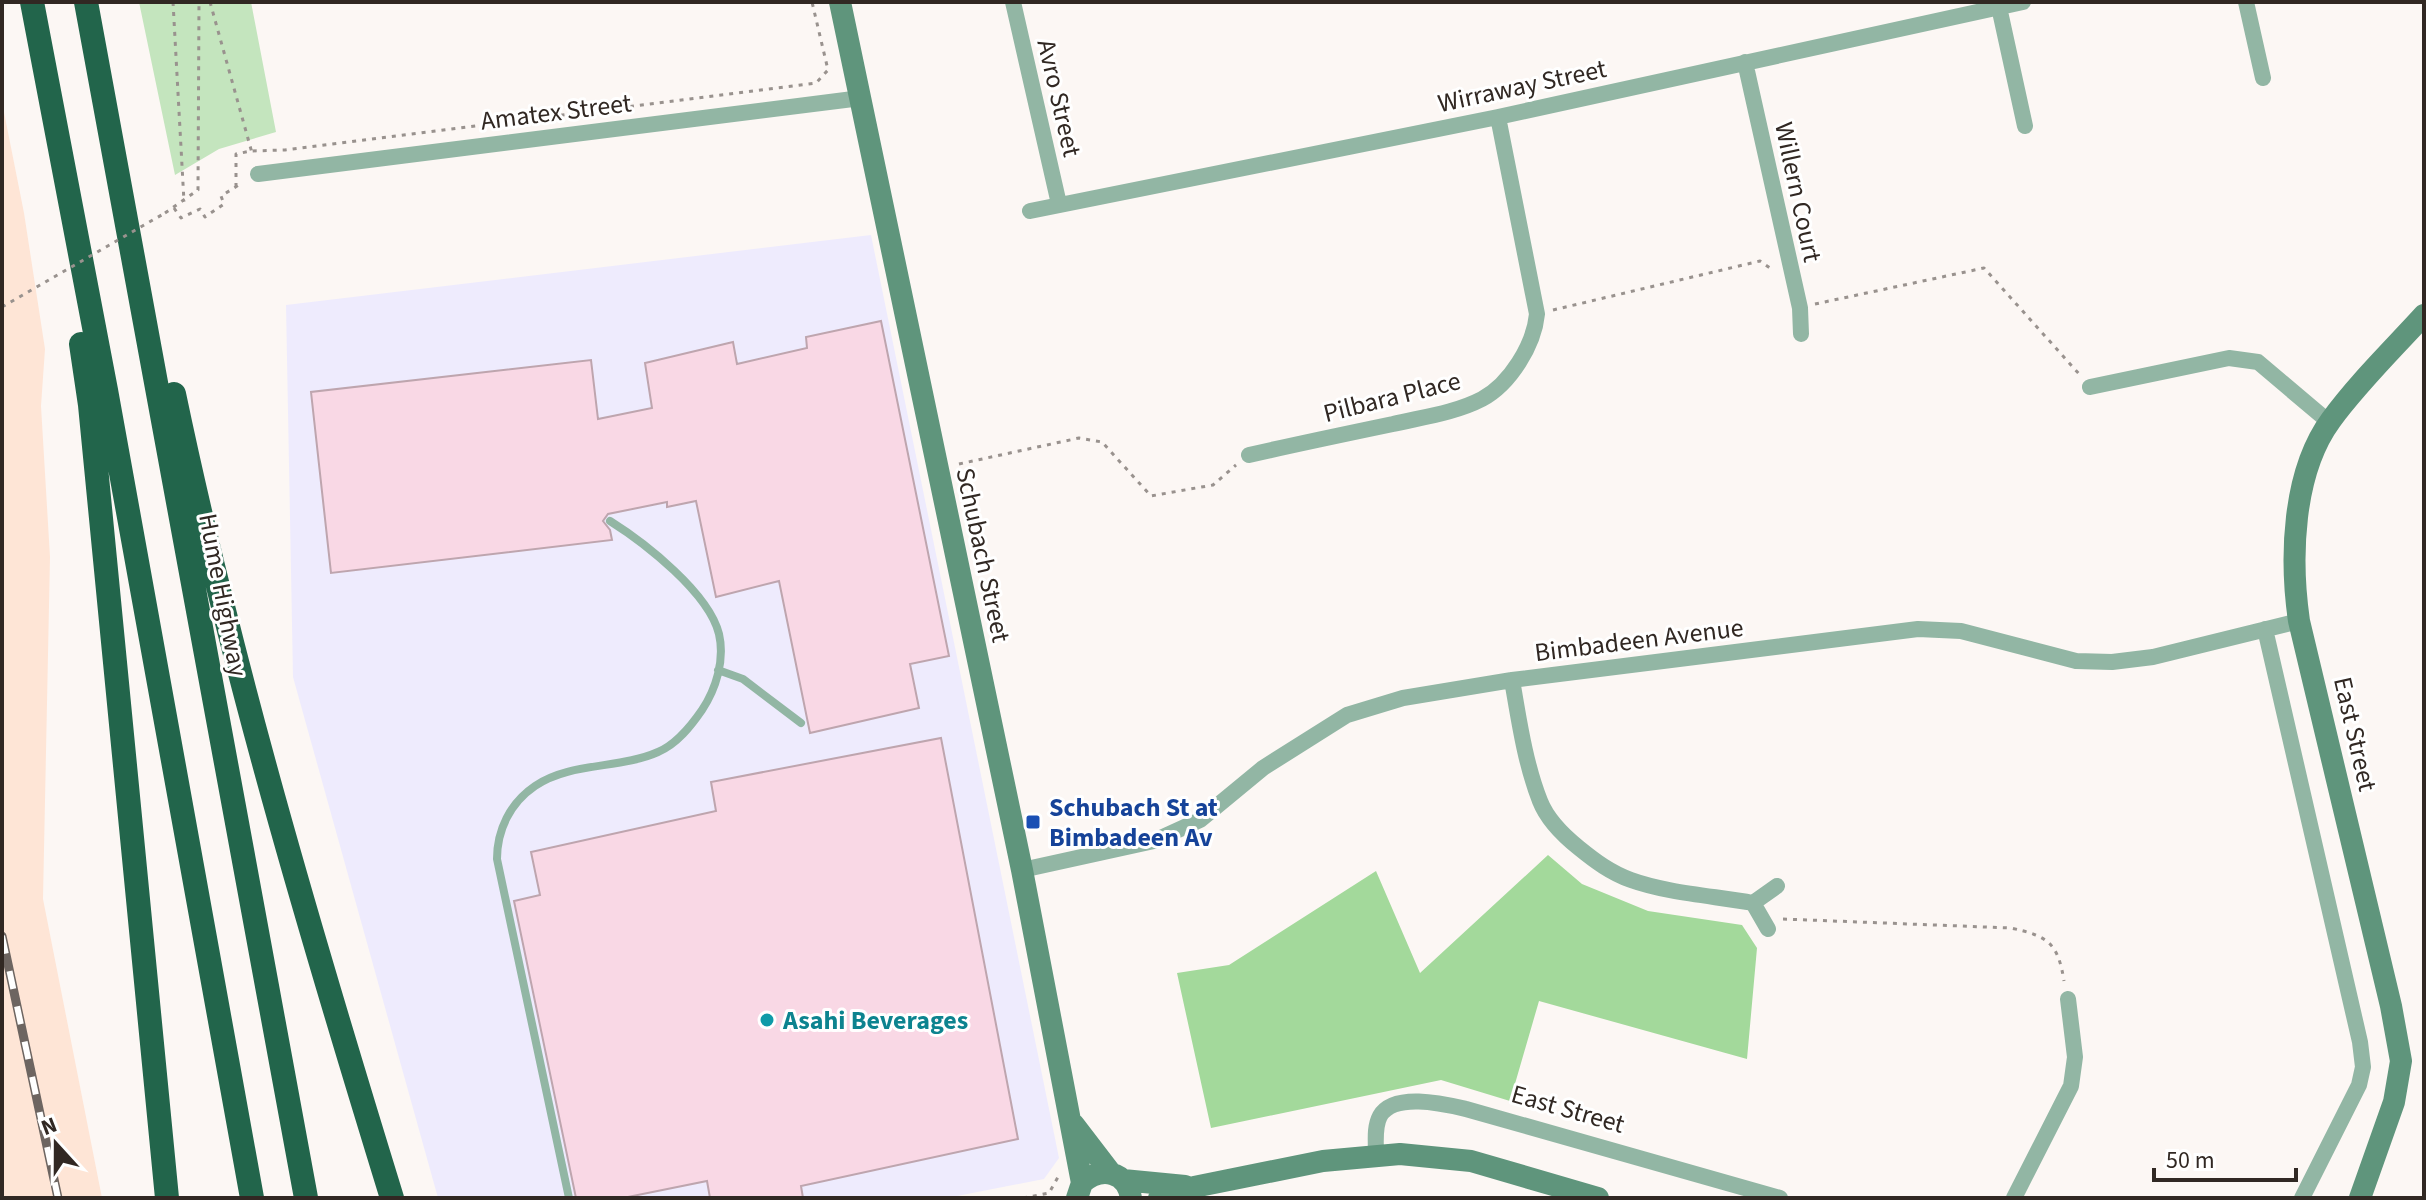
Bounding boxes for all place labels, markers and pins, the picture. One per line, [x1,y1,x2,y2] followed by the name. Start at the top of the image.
[1049,789,1218,856] place label: Schubach St at Bimbadeen Av
[1024,813,1042,831] marker: Schubach St at Bimbadeen Av
[782,1002,968,1039] place label: Asahi Beverages
[758,1011,776,1029] marker: Asahi Beverages

